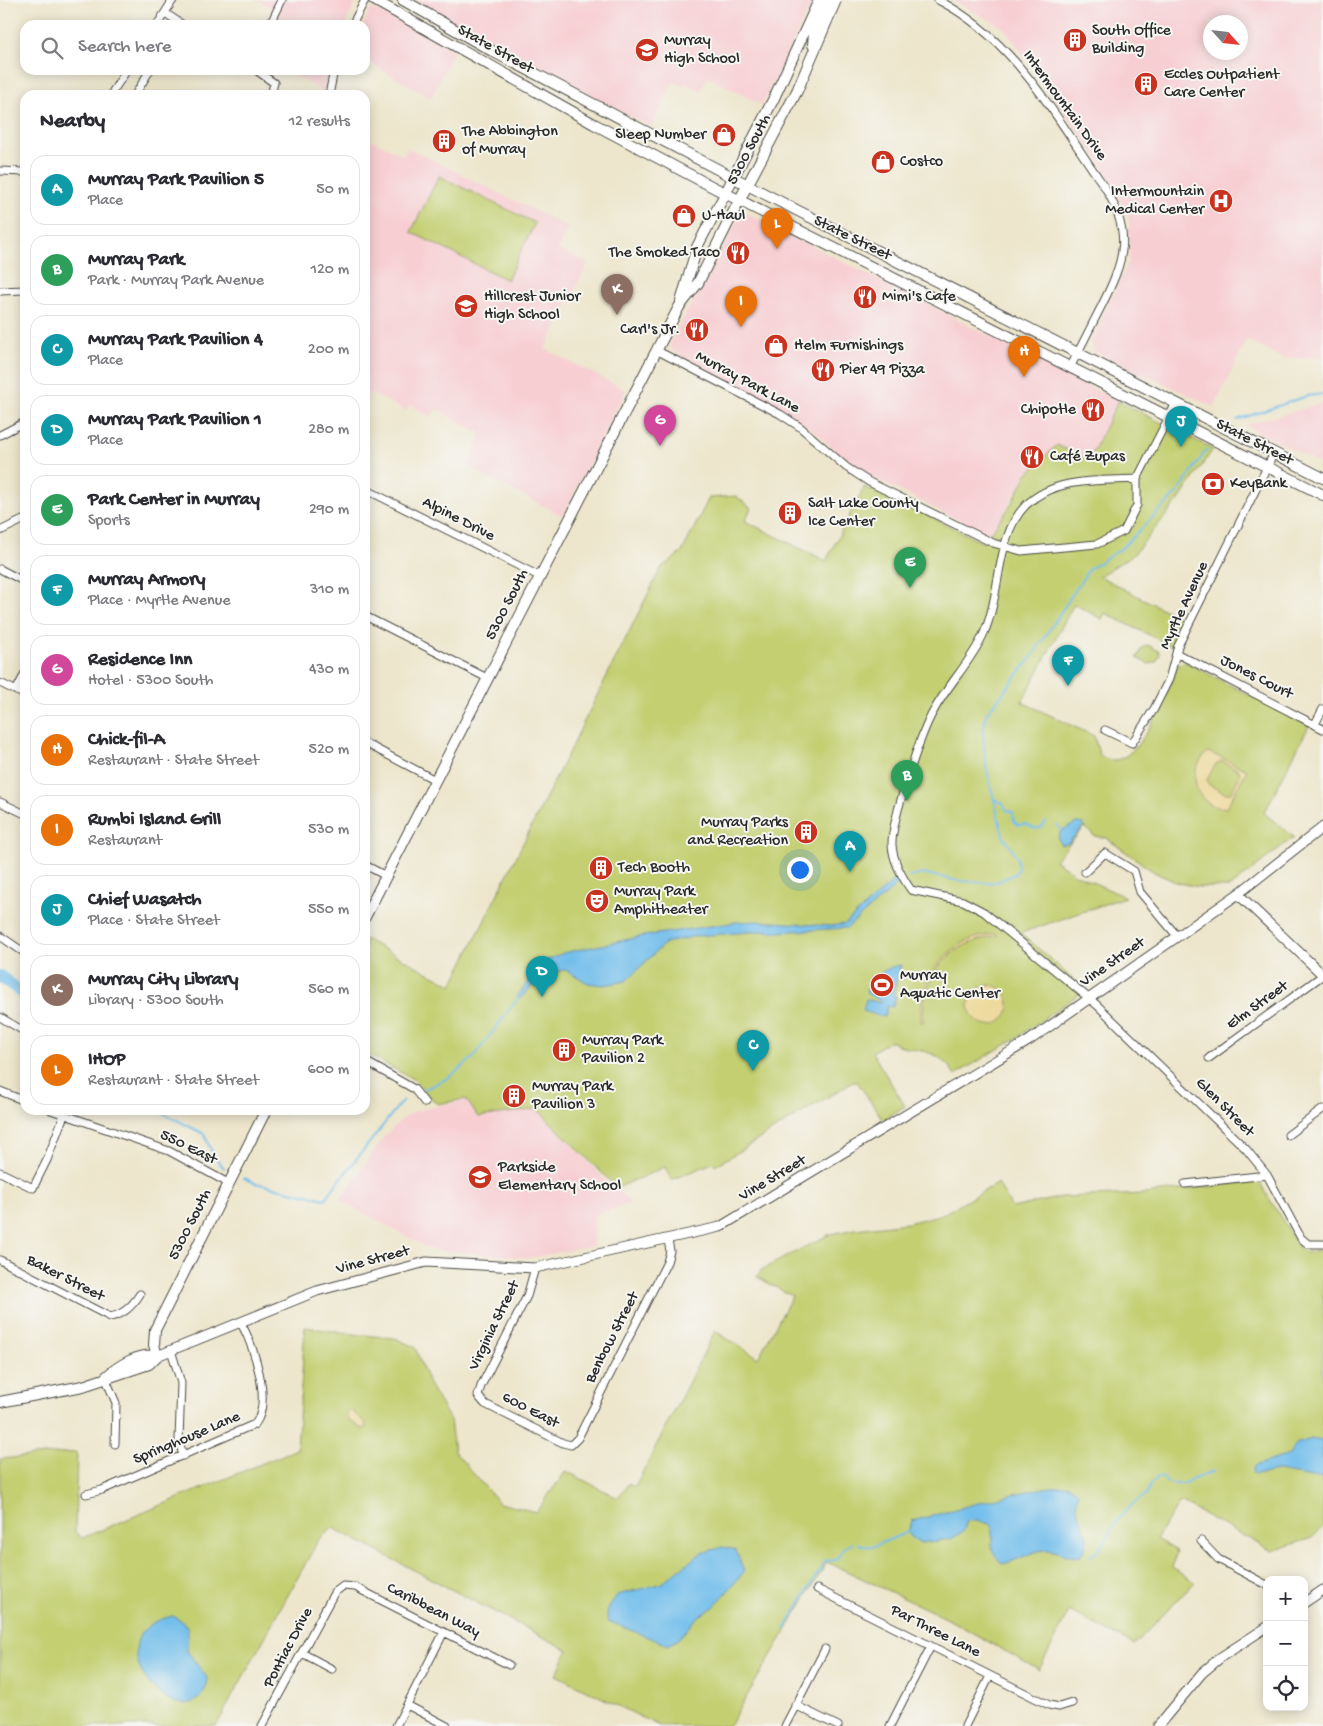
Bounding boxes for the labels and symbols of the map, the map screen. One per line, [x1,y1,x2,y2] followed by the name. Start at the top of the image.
[1203,15,1248,60] north arrow
[454,21,538,79] street label: State Street
[1091,22,1171,59] place label: South Office Building
[1062,27,1088,53] building icon: South Office Building
[664,32,740,69] place label: Murray High School
[634,37,660,63] school or university icon: Murray High School
[1018,47,1111,166] street label: Intermountain Drive
[1164,66,1281,103] place label: Eccles Outpatient Care Center
[1133,71,1159,97] building icon: Eccles Outpatient Care Center
[724,111,777,188] street label: 5300 South
[711,122,737,148] shop icon: Sleep Number
[461,123,558,160] place label: The Abbington of Murray
[615,126,707,145] place label: Sleep Number
[431,128,457,154] building icon: The Abbington of Murray
[870,149,896,175] shop icon: Costco
[900,153,943,172] place label: Costco
[1105,183,1205,220] place label: Intermountain Medical Center
[1208,188,1234,214] hospital icon: Intermountain Medical Center
[671,203,697,229] shop icon: U-Haul
[702,207,745,226] place label: U-Haul
[761,208,793,249] pin: L
[810,212,895,267] street label: State Street
[725,240,751,266] restaurant icon: The Smoked Taco
[608,244,720,263] place label: The Smoked Taco
[601,274,633,315] pin: K
[852,284,878,310] restaurant icon: Mimi's Cafe
[725,286,757,327] pin: I
[484,288,582,325] place label: Hillcrest Junior High School
[882,288,957,307] place label: Mimi's Cafe
[453,293,479,319] school or university icon: Hillcrest Junior High School
[684,317,710,343] restaurant icon: Carl's Jr.
[620,321,680,340] place label: Carl's Jr.
[763,333,789,359] shop icon: Helm Furnishings
[1008,336,1040,377] pin: H
[794,337,904,356] place label: Helm Furnishings
[692,348,803,419] street label: Murray Park Lane
[810,357,836,383] restaurant icon: Pier 49 Pizza
[839,361,926,380] place label: Pier 49 Pizza
[1080,397,1106,423] restaurant icon: Chipotle
[1021,401,1077,420] place label: Chipotle
[644,405,676,446] pin: G
[1165,406,1197,447] pin: J
[1212,415,1297,471] street label: State Street
[1019,444,1045,470] restaurant icon: Café Zupas
[1050,448,1126,467] place label: Café Zupas
[1200,471,1226,497] bank icon: KeyBank
[1230,475,1289,494] place label: KeyBank
[419,494,498,547] street label: Alpine Drive
[808,495,919,532] place label: Salt Lake County Ice Center
[777,500,803,526] building icon: Salt Lake County Ice Center
[894,547,926,588] pin: E
[1156,558,1214,653] street label: Myrtle Avenue
[482,566,534,644] street label: 5300 South
[1052,645,1084,686] pin: F
[1216,652,1297,705] street label: Jones Court
[891,760,923,801] pin: B
[688,814,789,851] place label: Murray Parks and Recreation
[793,819,819,845] building icon: Murray Parks and Recreation
[834,831,866,872] pin: A
[588,855,614,881] building icon: Tech Booth
[787,857,813,883] your location
[617,859,691,878] place label: Tech Booth
[614,883,709,920] place label: Murray Park Amphitheater
[584,888,610,914] theatre icon: Murray Park Amphitheater
[1076,933,1150,993] street label: Vine Street
[526,956,558,997] pin: D
[900,967,1001,1004] place label: Murray Aquatic Center
[869,972,895,998] sports icon: Murray Aquatic Center
[1224,976,1294,1035] street label: Elm Street
[737,1030,769,1071] pin: C
[581,1032,665,1069] place label: Murray Park Pavilion 2
[551,1037,577,1063] building icon: Murray Park Pavilion 2
[1190,1074,1259,1143] street label: Glen Street
[531,1078,615,1115] place label: Murray Park Pavilion 3
[501,1083,527,1109] building icon: Murray Park Pavilion 3
[156,1126,221,1171] street label: 550 East
[735,1151,811,1207] street label: Vine Street
[497,1159,621,1196] place label: Parkside Elementary School
[467,1164,493,1190] school or university icon: Parkside Elementary School
[165,1186,217,1264] street label: 5300 South
[334,1242,413,1280] street label: Vine Street
[22,1251,108,1307] street label: Baker Street
[465,1277,525,1375] street label: Virginia Street
[581,1288,645,1388] street label: Benbow Street
[498,1389,563,1434] street label: 600 East
[131,1408,244,1470] street label: Springhouse Lane
[383,1579,483,1643] street label: Caribbean Way
[886,1601,984,1663] street label: Par Three Lane
[260,1604,318,1692] street label: Pontiac Drive

